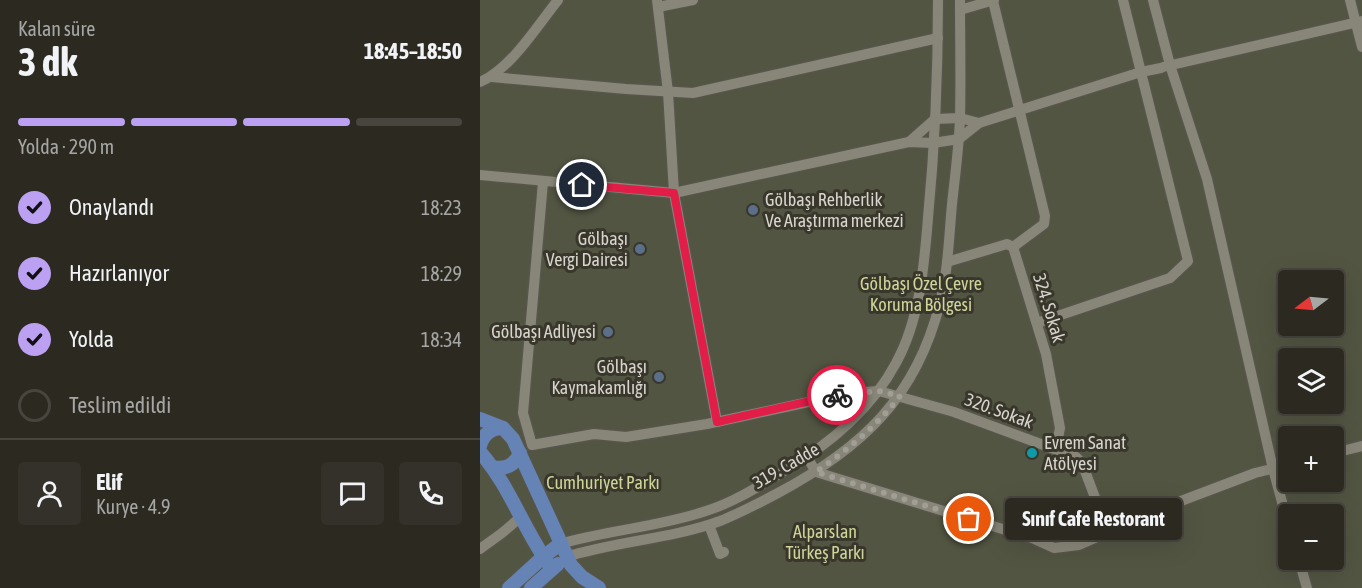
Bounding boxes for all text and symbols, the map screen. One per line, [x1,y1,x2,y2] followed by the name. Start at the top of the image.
[18,17,95,40] text: Kalan süre
[364,38,462,64] text: 18:45–18:50
[18,40,77,84] text: 3 dk
[18,135,114,158] text: Yolda · 290 m
[556,159,607,210] pin
[565,168,598,201] icon: home
[765,189,904,231] place label: Gölbaşı Rehberlik Ve Araştırma merkezi
[18,191,51,224] icon: check
[69,194,154,220] text: Onaylandı
[421,196,462,219] text: 18:23
[746,203,760,217] marker: Gölbaşı Rehberlik Ve Araştırma merkezi
[546,228,628,270] place label: Gölbaşı Vergi Dairesi
[633,242,647,256] marker: Gölbaşı Vergi Dairesi
[18,257,51,290] icon: check
[69,260,169,286] text: Hazırlanıyor
[421,262,462,285] text: 18:29
[1278,270,1344,336] north arrow
[1278,270,1344,570] map controls
[1029,271,1070,345] street label: 324. Sokak
[860,273,982,315] park label: Gölbaşı Özel Çevre Koruma Bölgesi
[491,321,596,342] place label: Gölbaşı Adliyesi
[18,323,51,356] icon: check
[601,325,615,339] marker: Gölbaşı Adliyesi
[69,326,114,352] text: Yolda
[421,328,462,351] text: 18:34
[1278,348,1344,414] button: layers
[551,356,647,398] place label: Gölbaşı Kaymakamlığı
[807,365,867,425] courier
[652,370,666,384] marker: Gölbaşı Kaymakamlığı
[821,379,854,412] icon: bike
[962,388,1036,433] street label: 320. Sokak
[69,392,171,418] text: Teslim edildi
[1278,426,1344,492] button: +
[1044,432,1126,474] place label: Evrem Sanat Atölyesi
[749,438,823,493] street label: 319. Cadde
[1025,446,1039,460] marker: Evrem Sanat Atölyesi
[18,462,81,525] button: person
[321,462,384,525] button: chat
[399,462,462,525] button: phone
[96,469,122,495] text: Elif
[546,472,660,493] park label: Cumhuriyet Parkı
[943,493,994,544] pin
[96,495,170,518] text: Kurye · 4.9
[1005,498,1182,540] callout: Sınıf Cafe Restorant
[952,502,985,535] icon: bag
[1278,504,1344,570] button: −
[1022,507,1165,530] text: Sınıf Cafe Restorant
[785,521,865,563] park label: Alparslan Türkeş Parkı

